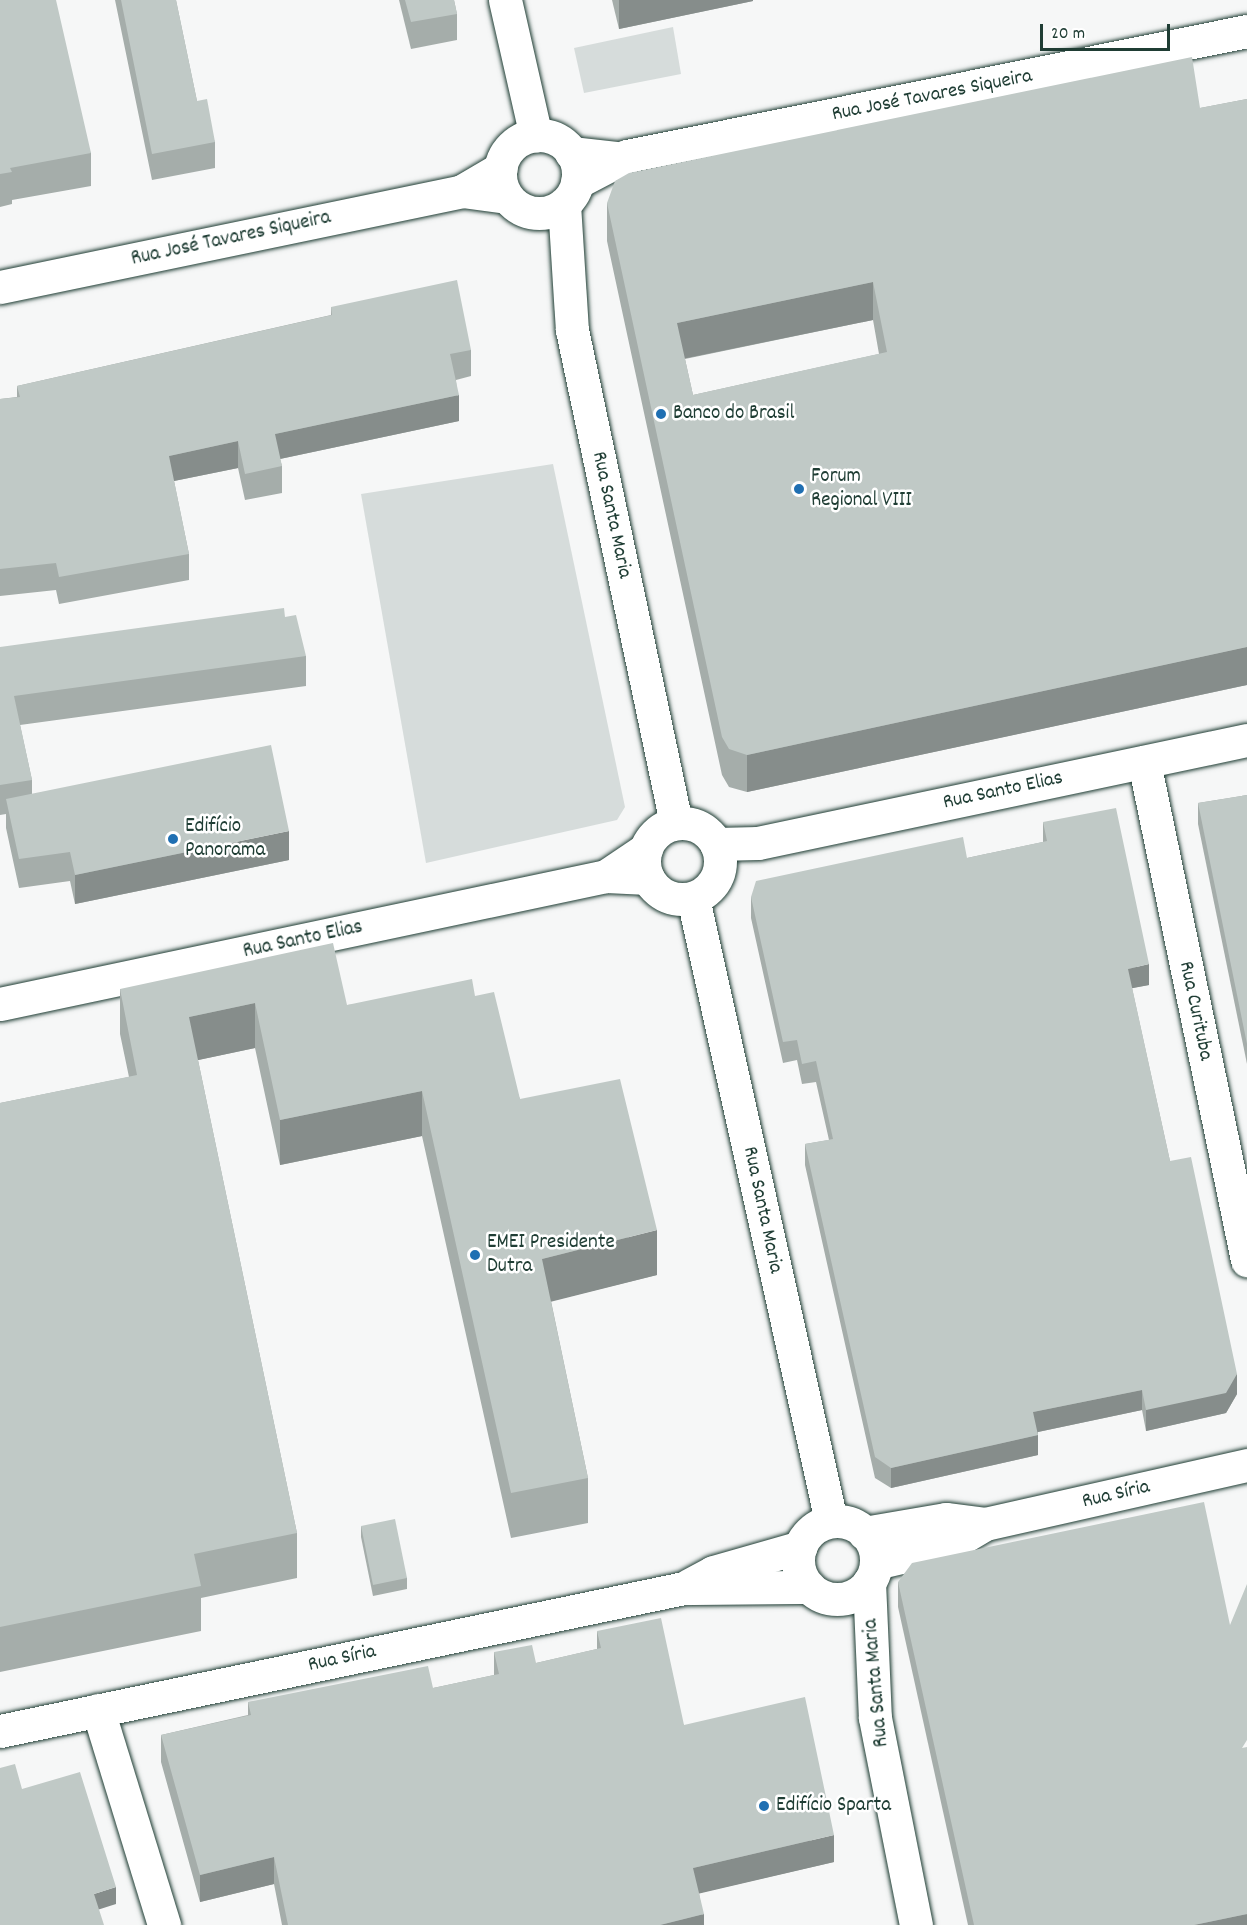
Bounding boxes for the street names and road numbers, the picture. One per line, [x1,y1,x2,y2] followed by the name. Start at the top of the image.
[830,64,1034,128] street label: Rua José Tavares Siqueira
[129,206,333,272] street label: Rua José Tavares Siqueira
[585,449,637,581] street label: Rua Santa Maria
[941,766,1065,816] street label: Rua Santo Elias
[241,915,365,965] street label: Rua Santo Elias
[1172,959,1218,1063] street label: Rua Curituba
[736,1144,788,1276] street label: Rua Santa Maria
[1080,1475,1152,1515] street label: Rua Síria
[859,1618,895,1748] street label: Rua Santa Maria
[306,1640,378,1678] street label: Rua Síria

